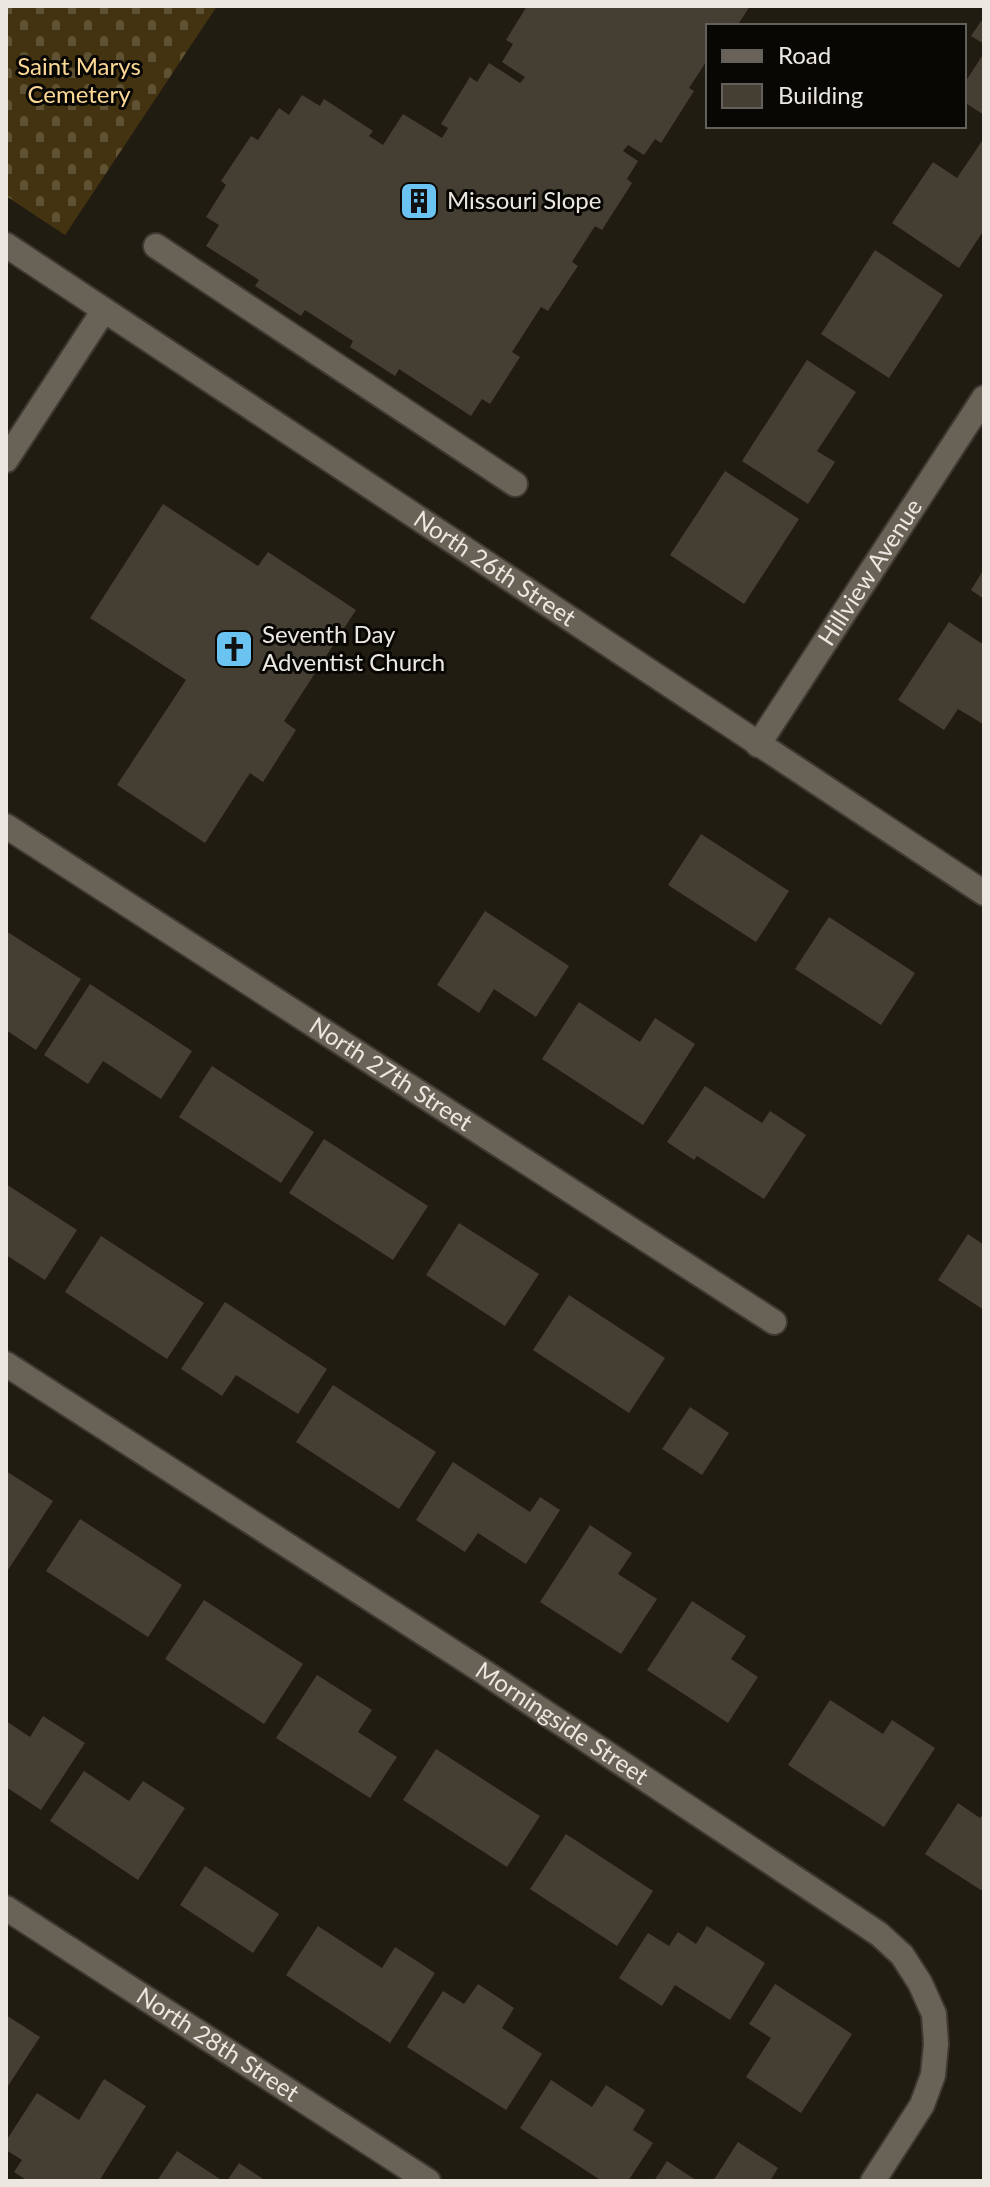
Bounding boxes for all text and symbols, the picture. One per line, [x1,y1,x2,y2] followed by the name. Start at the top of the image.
[706,24,966,128] legend
[778,40,831,69] text: Road
[17,51,141,108] park label: Saint Marys Cemetery
[778,80,863,109] text: Building
[398,180,440,222] building icon: Missouri Slope
[447,185,602,214] place label: Missouri Slope
[811,493,927,650] street label: Hillview Avenue
[409,503,582,632] street label: North 26th Street
[262,619,445,676] place label: Seventh Day Adventist Church
[213,628,255,670] church icon: Seventh Day Adventist Church
[305,1010,479,1137] street label: North 27th Street
[471,1655,655,1790] street label: Morningside Street
[132,1980,305,2107] street label: North 28th Street

